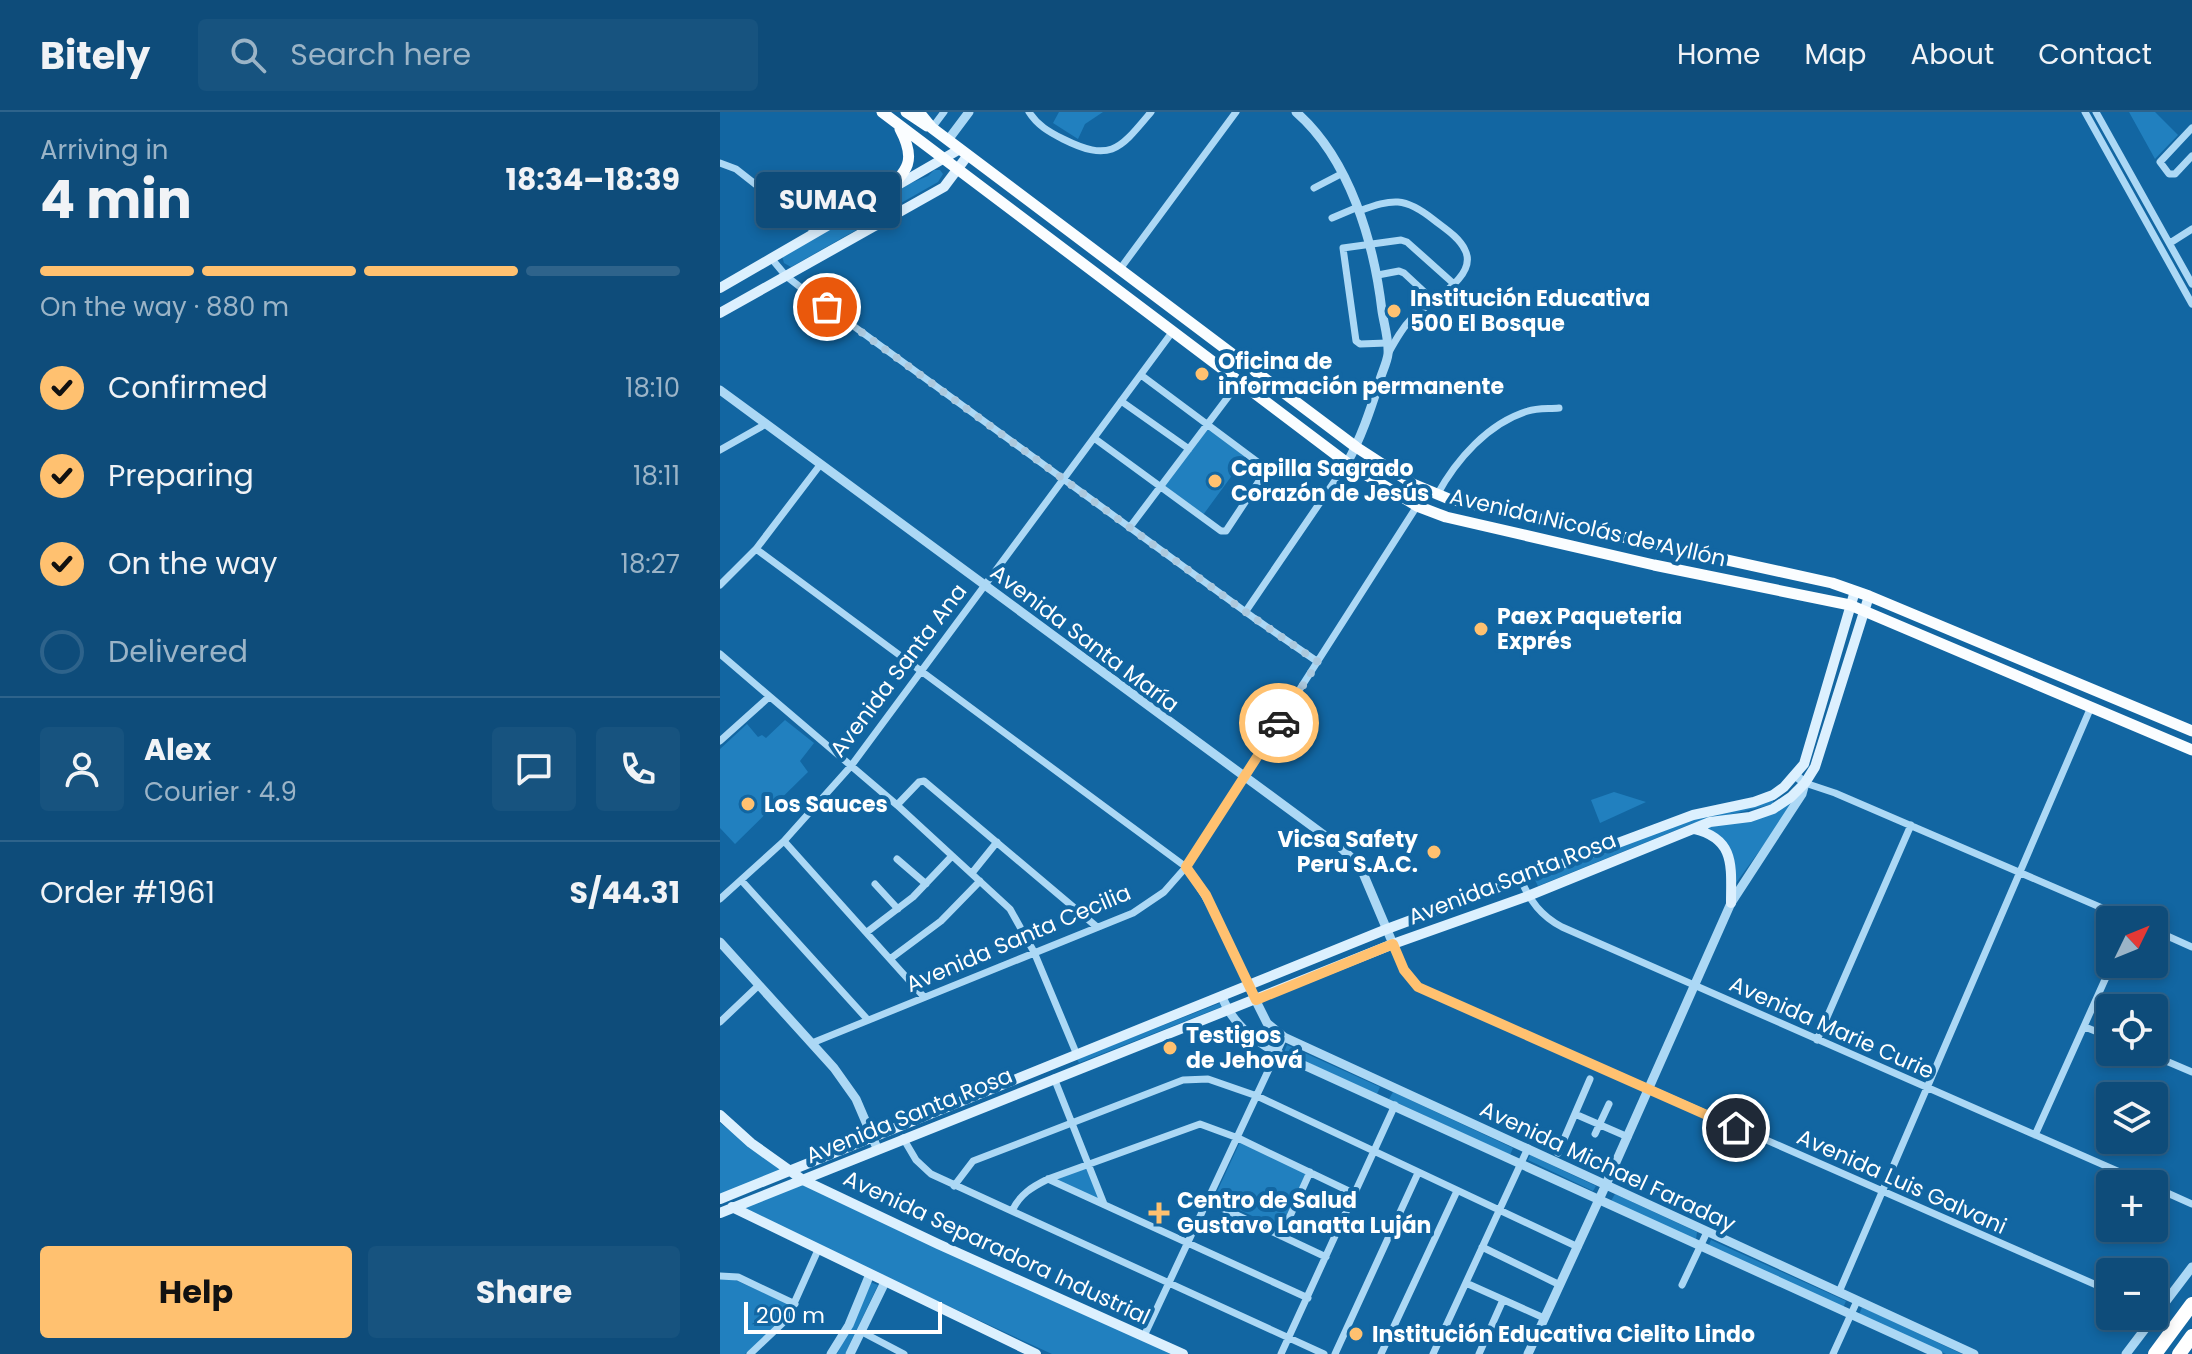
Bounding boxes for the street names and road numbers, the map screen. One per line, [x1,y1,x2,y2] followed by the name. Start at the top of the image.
[1447,481,1729,574] street label: Avenida Nicolás de Ayllón
[984,557,1185,720] street label: Avenida Santa María
[823,577,974,764] street label: Avenida Santa Ana
[1404,825,1621,932] street label: Avenida Santa Rosa
[901,877,1135,1000] street label: Avenida Santa Cecilia
[1724,968,1939,1087] street label: Avenida Marie Curie
[801,1060,1017,1171] street label: Avenida Santa Rosa
[1475,1094,1741,1240] street label: Avenida Michael Faraday
[1792,1121,2012,1242] street label: Avenida Luis Galvani
[838,1163,1155,1332] street label: Avenida Separadora Industrial

